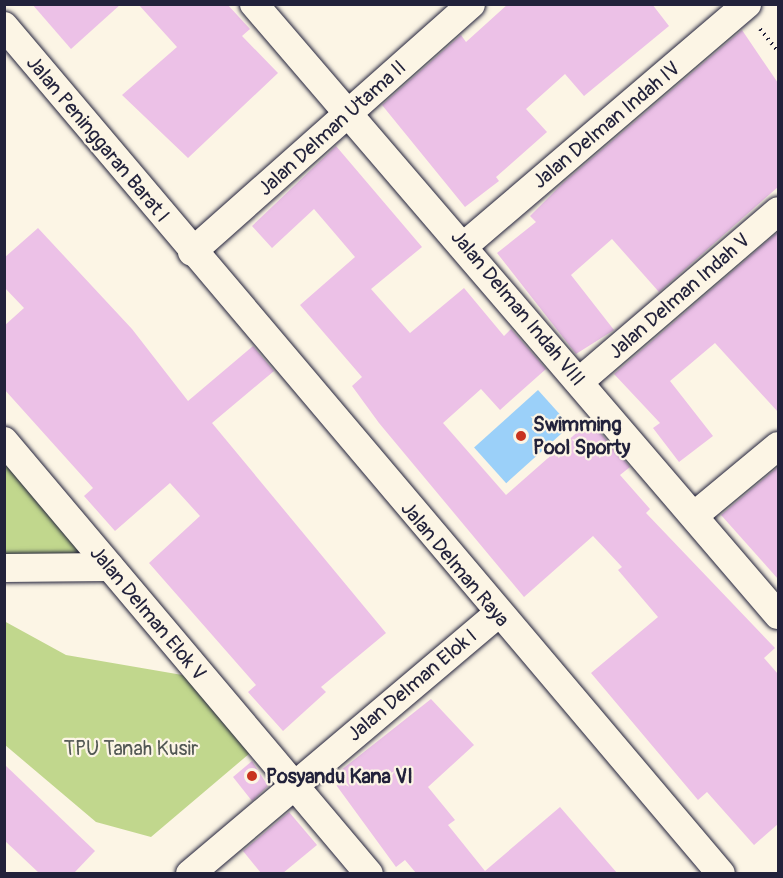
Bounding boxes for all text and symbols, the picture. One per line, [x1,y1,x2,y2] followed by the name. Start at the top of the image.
[21,51,175,227] street label: Jalan Peninggaran Barat I
[253,55,411,201] street label: Jalan Delman Utama II
[528,56,684,194] street label: Jalan Delman Indah IV
[446,225,590,391] street label: Jalan Delman Indah VIII
[604,228,754,364] street label: Jalan Delman Indah V
[533,412,630,459] place label: Swimming Pool Sporty
[514,429,528,443] marker: Swimming Pool Sporty
[396,497,514,631] street label: Jalan Delman Raya
[85,541,211,685] street label: Jalan Delman Elok V
[342,624,482,746] street label: Jalan Delman Elok I
[64,736,198,760] park label: TPU Tanah Kusir
[266,764,413,788] place label: Posyandu Kana VI
[243,767,261,785] marker: Posyandu Kana VI

